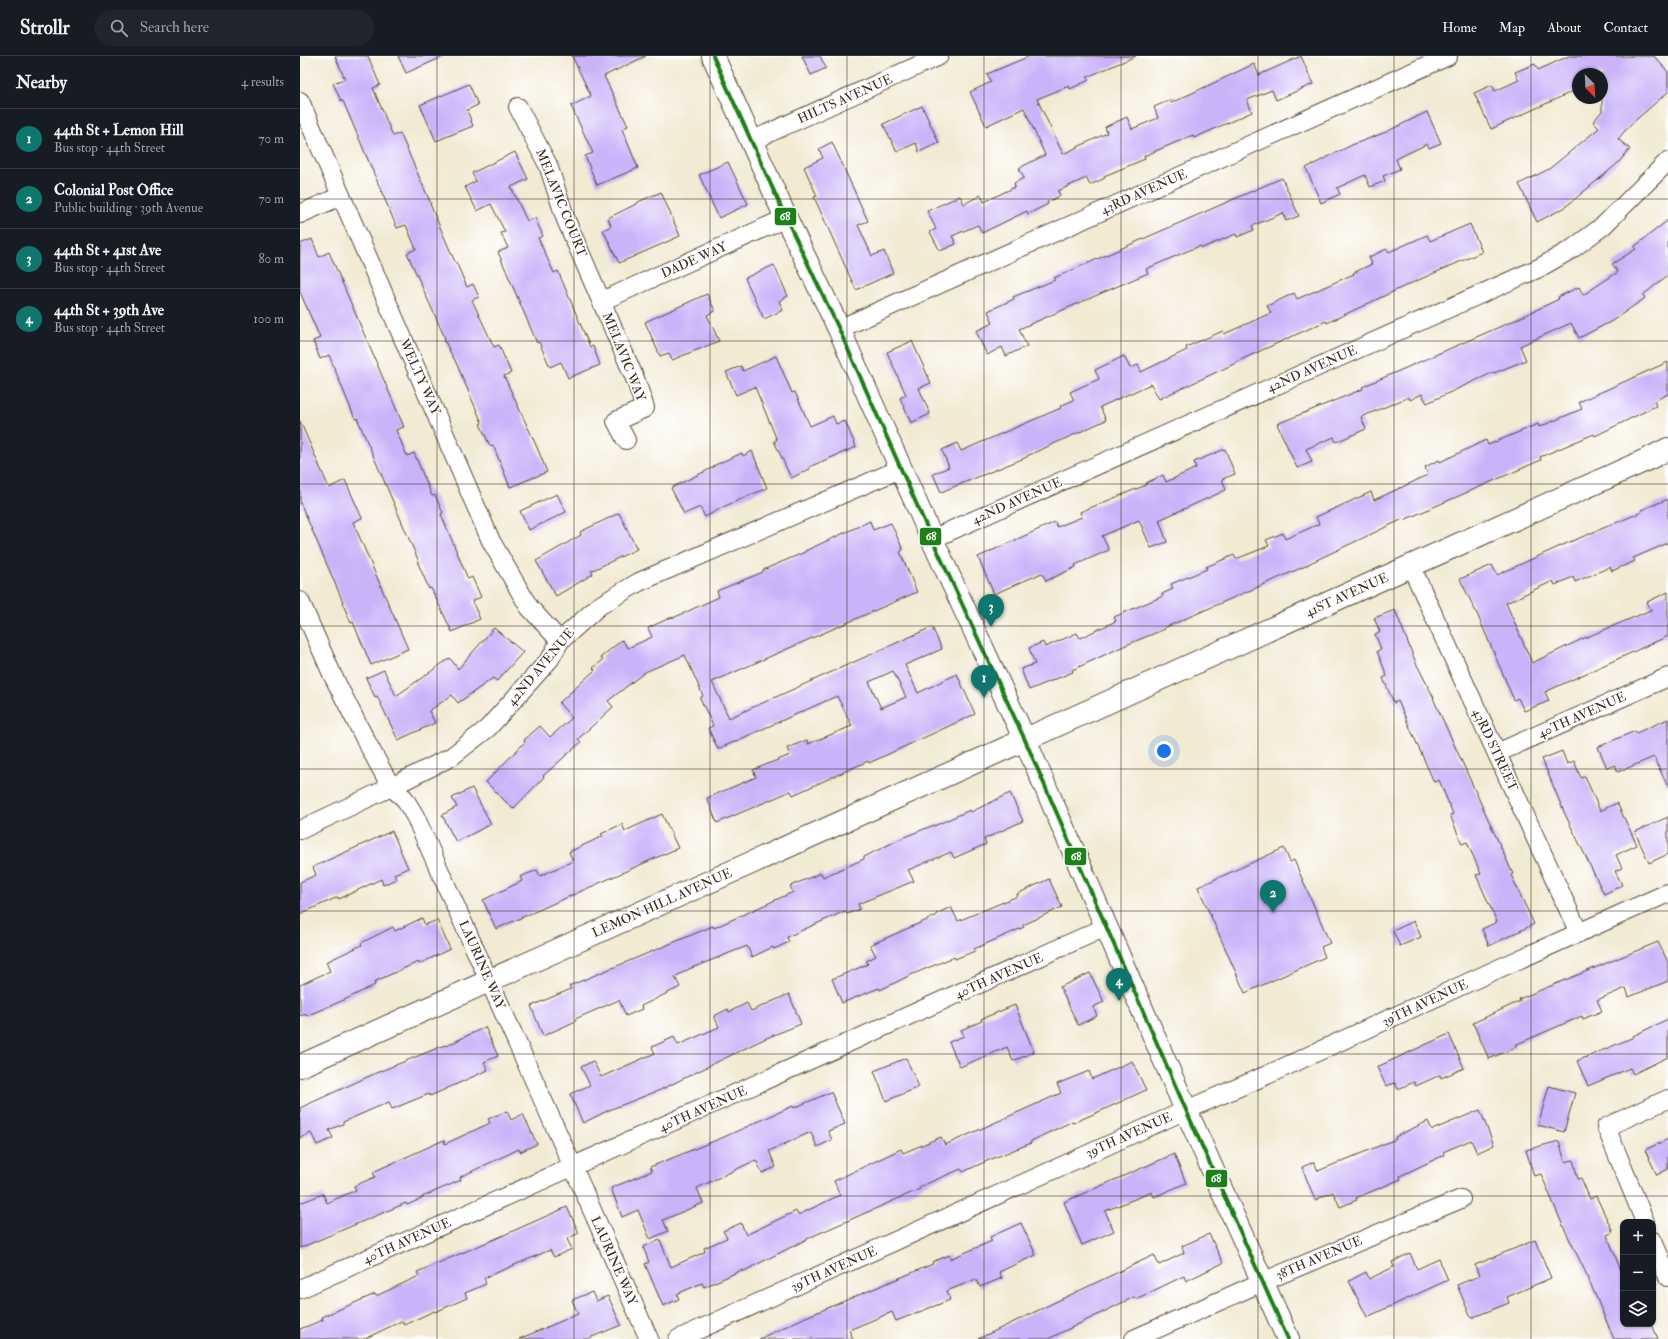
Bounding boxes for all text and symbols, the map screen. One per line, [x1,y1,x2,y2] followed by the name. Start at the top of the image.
[94,10,374,46] search box
[20,16,70,40] text: Strollr
[108,17,130,39] icon: search
[140,18,209,37] text: Search here
[1442,19,1477,36] text: Home
[1499,19,1525,36] text: Map
[1547,19,1581,36] text: About
[1603,19,1648,36] text: Contact
[1572,68,1608,104] north arrow
[795,71,895,127] street label: HILTS AVENUE
[16,72,67,93] text: Nearby
[241,74,284,90] text: 4 results
[54,121,184,140] text: 44th St + Lemon Hill
[27,131,31,147] text: 1
[259,131,284,147] text: 70 m
[54,140,165,156] text: Bus stop · 44th Street
[532,147,590,260] street label: MELAVIC COURT
[1098,166,1190,218] street label: 43RD AVENUE
[54,181,173,200] text: Colonial Post Office
[26,191,32,207] text: 2
[259,191,284,207] text: 70 m
[54,200,203,216] text: Public building · 39th Avenue
[774,207,797,226] line badge: 68
[780,210,791,223] text: 68
[659,238,730,282] street label: DADE WAY
[54,241,161,260] text: 44th St + 41st Ave
[27,251,32,267] text: 3
[258,251,284,267] text: 80 m
[54,260,165,276] text: Bus stop · 44th Street
[54,301,164,320] text: 44th St + 39th Ave
[599,310,650,405] street label: MELAVIC WAY
[25,311,33,327] text: 4
[253,311,284,327] text: 100 m
[54,320,165,336] text: Bus stop · 44th Street
[396,335,444,419] street label: WELTY WAY
[1265,342,1359,396] street label: 42ND AVENUE
[970,474,1064,528] street label: 42ND AVENUE
[919,527,942,546] line badge: 68
[926,530,937,543] text: 68
[1303,570,1391,620] street label: 41ST AVENUE
[978,594,1004,627] pin: 3
[504,625,578,709] street label: 42ND AVENUE
[971,665,997,698] pin: 1
[1536,688,1628,742] street label: 40TH AVENUE
[1469,706,1521,794] street label: 43RD STREET
[1154,741,1174,761] your location
[1064,847,1087,866] line badge: 68
[1071,850,1082,863] text: 68
[590,865,734,941] street label: LEMON HILL AVENUE
[1260,880,1286,913] pin: 2
[455,918,509,1013] street label: LAURINE WAY
[953,949,1045,1003] street label: 40TH AVENUE
[1106,968,1132,1001] pin: 4
[1380,976,1470,1030] street label: 39TH AVENUE
[657,1082,749,1136] street label: 40TH AVENUE
[1083,1109,1175,1161] street label: 39TH AVENUE
[1205,1169,1228,1188] line badge: 68
[1211,1172,1222,1185] text: 68
[361,1214,453,1268] street label: 40TH AVENUE
[587,1214,641,1309] street label: LAURINE WAY
[1620,1219,1656,1327] map controls
[1620,1219,1656,1255] button: +
[1274,1233,1364,1283] street label: 38TH AVENUE
[788,1243,880,1295] street label: 39TH AVENUE
[1620,1255,1656,1291] button: −
[1620,1291,1656,1327] button: layers

